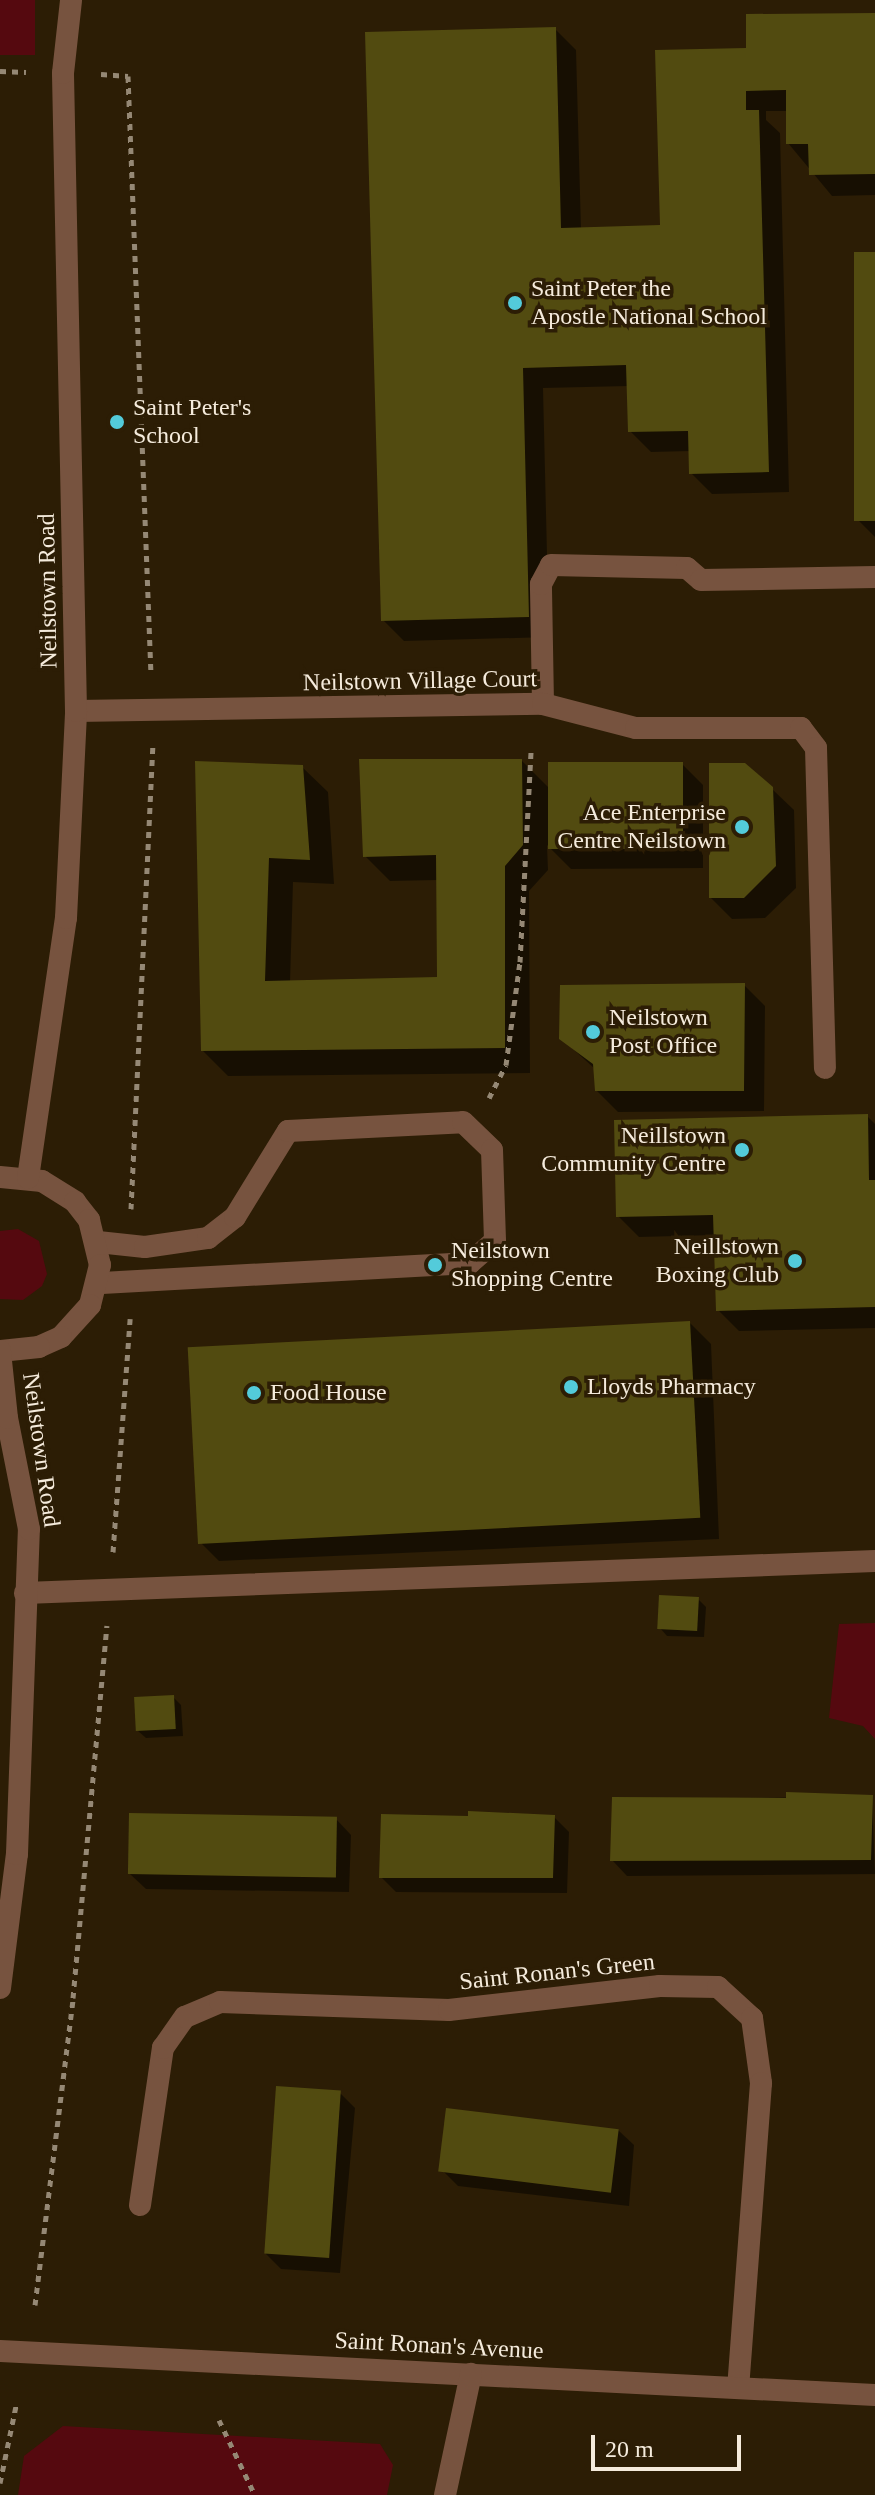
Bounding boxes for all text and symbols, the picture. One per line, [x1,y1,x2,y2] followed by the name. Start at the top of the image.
[531,275,767,331] place label: Saint Peter the Apostle National School
[506,294,524,312] marker: Saint Peter the Apostle National School
[133,394,251,450] place label: Saint Peter's School
[108,413,126,431] marker: Saint Peter's School
[32,513,64,669] street label: Neilstown Road
[303,665,537,697] street label: Neilstown Village Court
[557,799,726,855] place label: Ace Enterprise Centre Neilstown
[733,818,751,836] marker: Ace Enterprise Centre Neilstown
[609,1004,717,1060] place label: Neilstown Post Office
[584,1023,602,1041] marker: Neilstown Post Office
[541,1122,726,1178] place label: Neillstown Community Centre
[733,1141,751,1159] marker: Neillstown Community Centre
[656,1233,779,1289] place label: Neillstown Boxing Club
[451,1237,613,1293] place label: Neilstown Shopping Centre
[786,1252,804,1270] marker: Neillstown Boxing Club
[426,1256,444,1274] marker: Neilstown Shopping Centre
[16,1371,66,1529] street label: Neilstown Road
[587,1373,756,1401] place label: Lloyds Pharmacy
[562,1378,580,1396] marker: Lloyds Pharmacy
[270,1379,387,1407] place label: Food House
[245,1384,263,1402] marker: Food House
[458,1947,656,1997] street label: Saint Ronan's Green
[333,2326,545,2366] street label: Saint Ronan's Avenue
[595,2419,745,2469] scale bar
[605,2436,654,2462] text: 20 m

